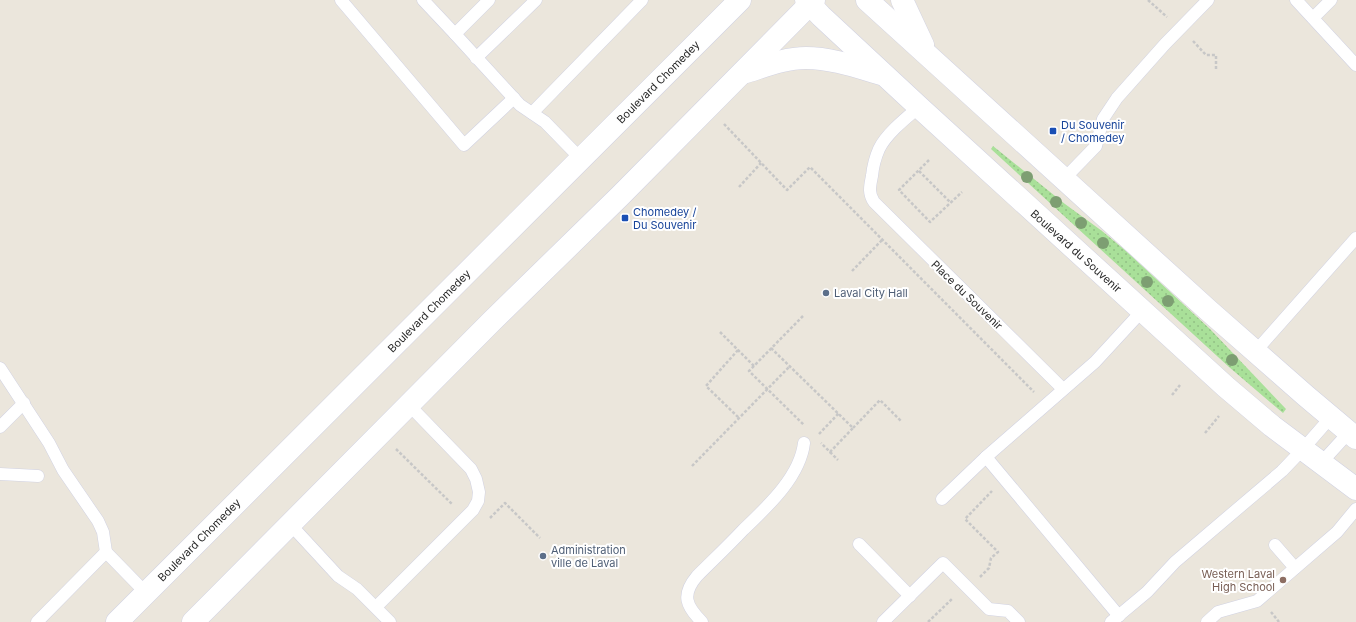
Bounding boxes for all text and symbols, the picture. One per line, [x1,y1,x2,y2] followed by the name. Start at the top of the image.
[614,38,702,126] street label: Boulevard Chomedey
[1061,118,1124,145] place label: Du Souvenir / Chomedey
[1048,126,1058,136] marker: Du Souvenir / Chomedey
[633,205,696,232] place label: Chomedey / Du Souvenir
[1028,207,1124,295] street label: Boulevard du Souvenir
[620,213,630,223] marker: Chomedey / Du Souvenir
[928,257,1006,333] street label: Place du Souvenir
[385,267,473,355] street label: Boulevard Chomedey
[834,286,908,300] place label: Laval City Hall
[821,288,831,298] marker: Laval City Hall
[155,496,243,584] street label: Boulevard Chomedey
[551,543,626,570] place label: Administration ville de Laval
[538,551,548,561] marker: Administration ville de Laval
[1201,567,1275,594] place label: Western Laval High School
[1278,575,1288,585] marker: Western Laval High School

